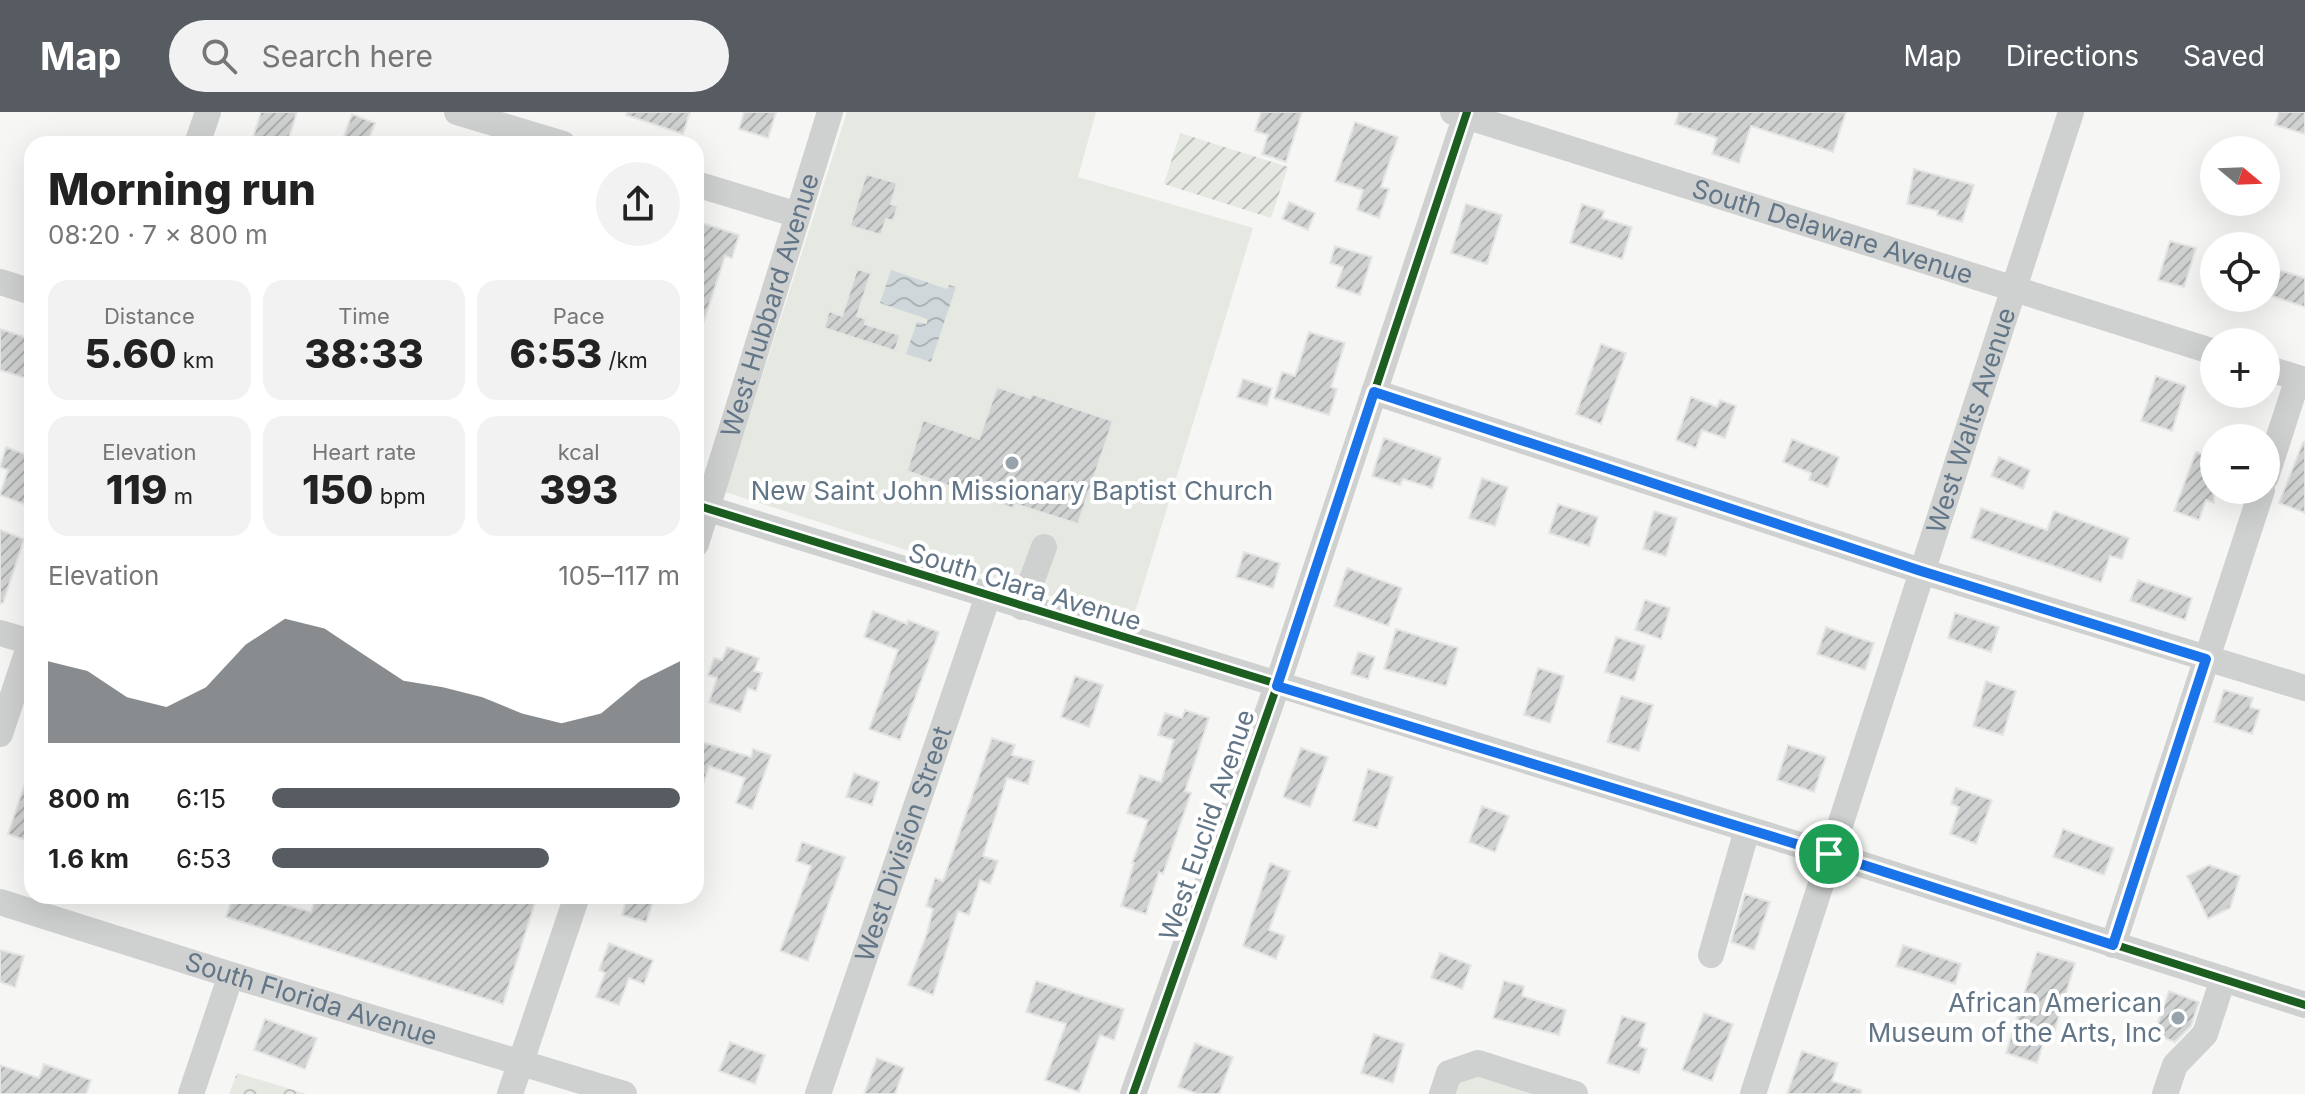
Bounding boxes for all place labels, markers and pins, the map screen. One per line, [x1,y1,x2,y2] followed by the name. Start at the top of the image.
[1003,454,1021,472] marker: New Saint John Missionary Baptist Church
[751,475,1273,506] place label: New Saint John Missionary Baptist Church
[1795,820,1863,888] pin
[1868,987,2162,1048] place label: African American Museum of the Arts, Inc
[2169,1009,2187,1027] marker: African American Museum of the Arts, Inc

